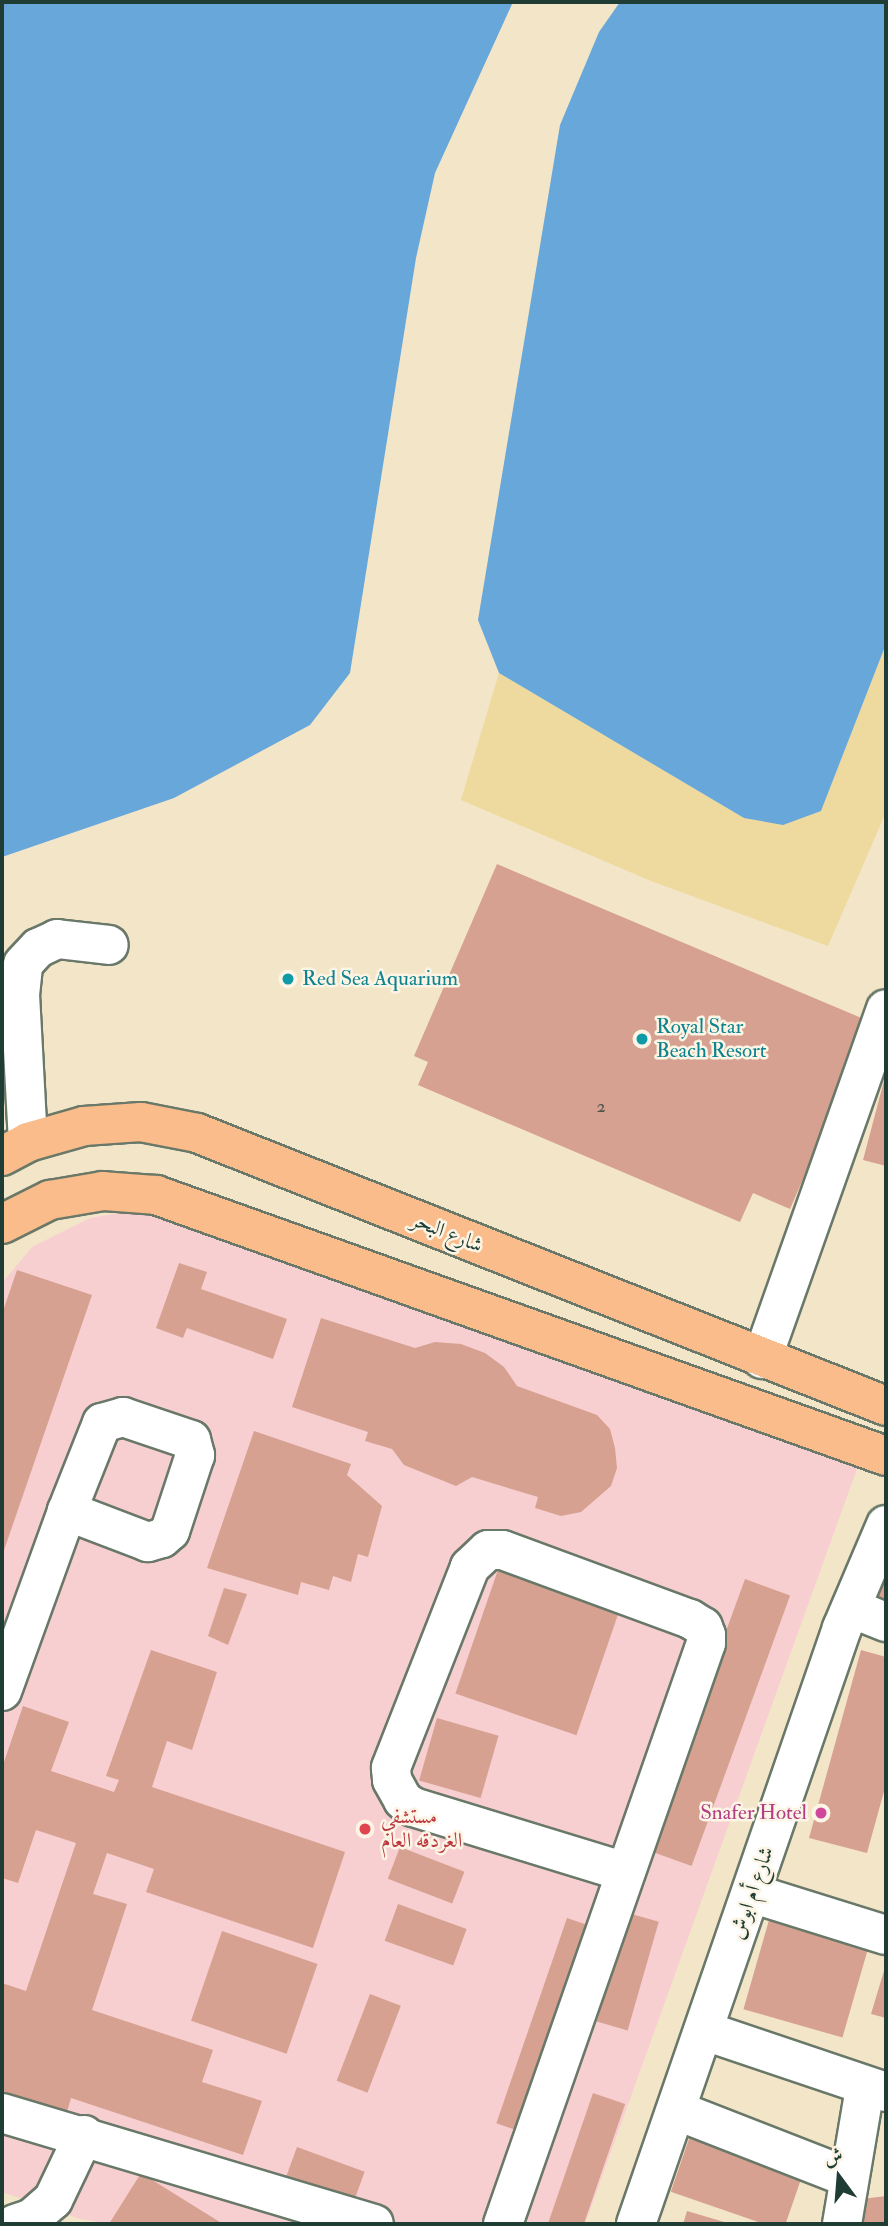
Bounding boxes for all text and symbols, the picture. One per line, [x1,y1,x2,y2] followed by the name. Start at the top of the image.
[302,966,458,992] place label: Red Sea Aquarium
[280,971,296,987] marker: Red Sea Aquarium
[656,1014,767,1064] place label: Royal Star Beach Resort
[634,1031,650,1047] marker: Royal Star Beach Resort
[596,1096,606,1118] house number: 2
[408,1207,486,1259] street label: شارع البحر
[700,1800,807,1826] place label: Snafer Hotel
[381,1804,462,1854] place label: مستشفي الغردقه العام
[813,1805,829,1821] marker: Snafer Hotel
[355,1819,375,1839] marker: مستشفي الغردقه العام
[724,1843,780,1943] street label: شارع أم ابوش
[804,2142,874,2212] north arrow
[821,2143,846,2171] text: ش

